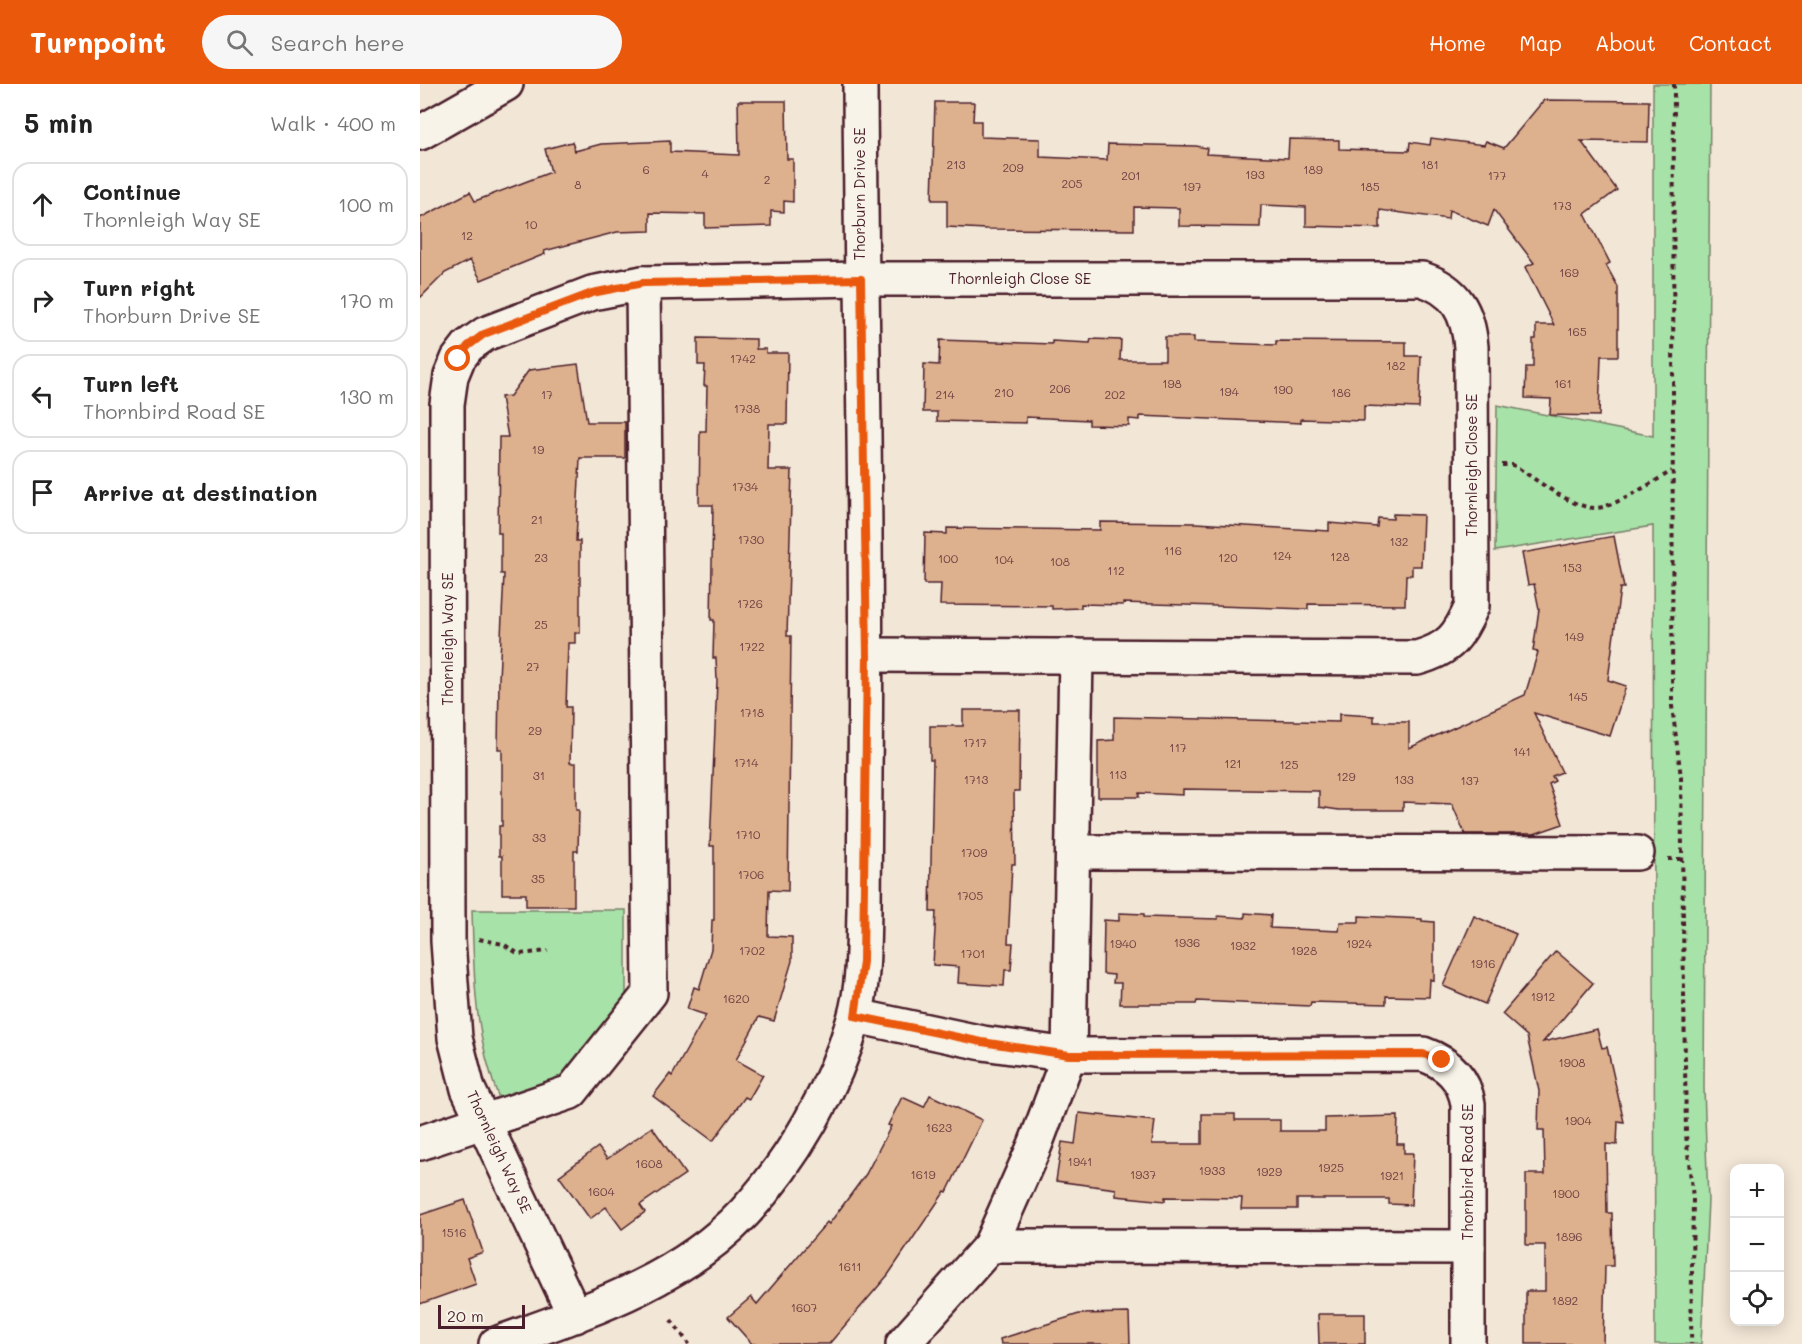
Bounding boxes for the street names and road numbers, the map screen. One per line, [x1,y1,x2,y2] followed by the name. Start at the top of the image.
[849,127,869,261] street label: Thorburn Drive SE
[949,268,1092,288] street label: Thornleigh Close SE
[1461,393,1481,536] street label: Thornleigh Close SE
[437,572,457,706] street label: Thornleigh Way SE
[463,1087,537,1217] street label: Thornleigh Way SE
[1457,1103,1477,1240] street label: Thornbird Road SE

